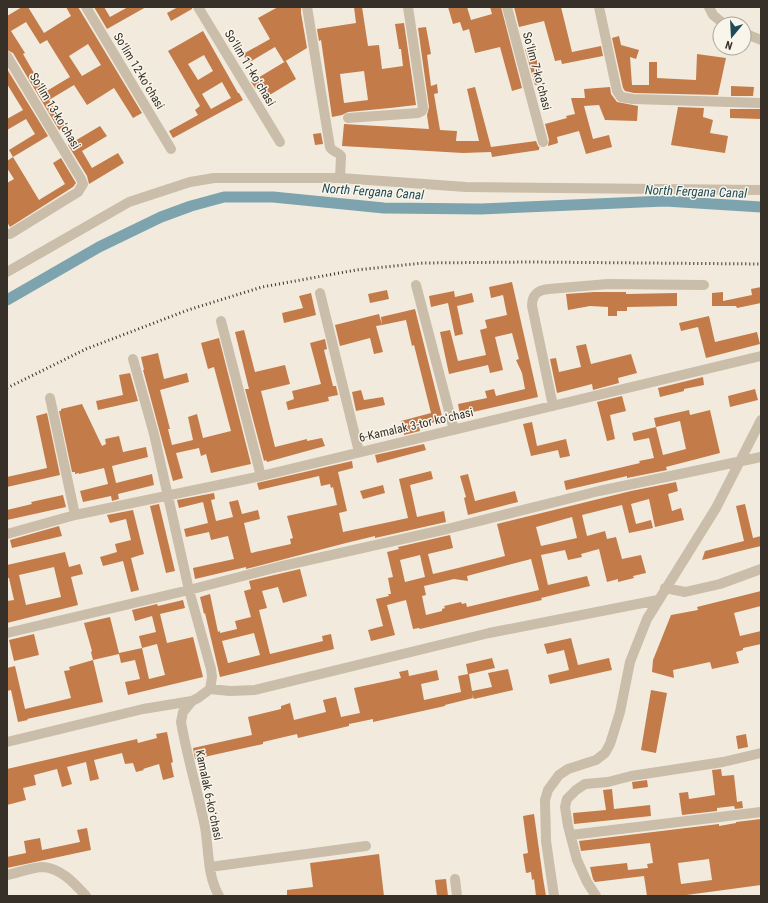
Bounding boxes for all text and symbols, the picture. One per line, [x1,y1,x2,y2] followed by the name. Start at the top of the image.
[712,16,752,56] north arrow
[222,27,278,109] street label: Soʻlim 11-koʻchasi
[111,30,167,112] street label: Soʻlim 12-koʻchasi
[520,30,554,112] street label: Soʻlim 7-koʻchasi
[724,38,734,52] text: N
[27,70,83,152] street label: Soʻlim 13-koʻchasi
[321,180,426,203] water label: North Fergana Canal
[645,182,748,201] water label: North Fergana Canal
[358,405,474,445] street label: 6-Kamalak 3-tor koʻchasi
[193,749,225,841] street label: Kamalak 6-koʻchasi

